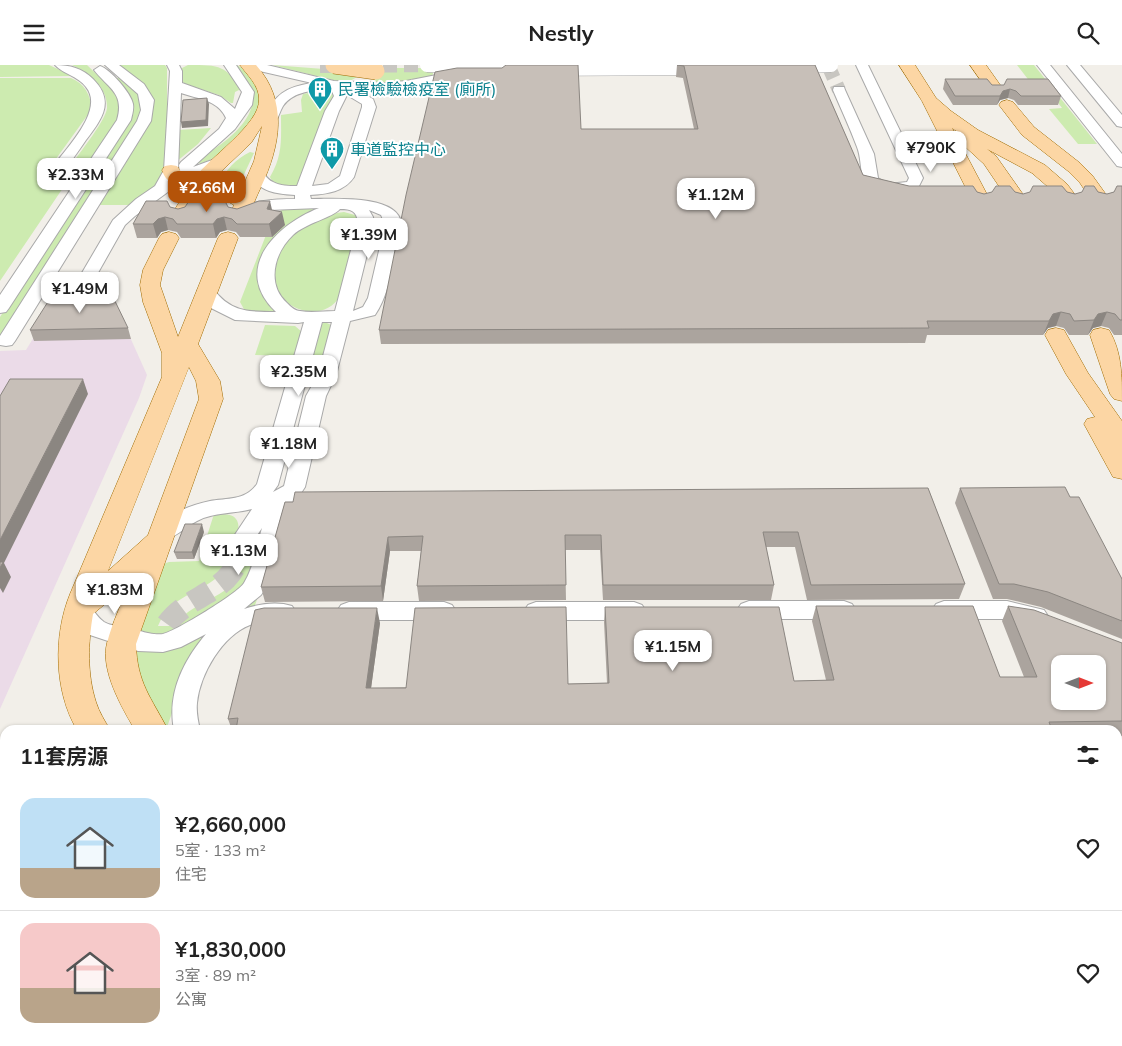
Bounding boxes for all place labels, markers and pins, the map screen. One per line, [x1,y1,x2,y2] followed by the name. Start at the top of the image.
[307,76,333,110] building icon: 民署檢驗檢疫室 (廁所)
[338,79,496,99] place label: 民署檢驗檢疫室 (廁所)
[896,131,966,173] pin: ¥790K
[319,136,345,170] building icon: 車道監控中心
[350,139,446,159] place label: 車道監控中心
[35,157,117,200] pin: ¥2.33M
[166,171,248,213] pin: ¥2.66M
[675,177,757,220] pin: ¥1.12M
[328,217,410,260] pin: ¥1.39M
[39,271,121,314] pin: ¥1.49M
[258,355,340,397] pin: ¥2.35M
[248,427,330,469] pin: ¥1.18M
[198,533,280,576] pin: ¥1.13M
[74,573,156,615] pin: ¥1.83M
[632,629,714,672] pin: ¥1.15M

